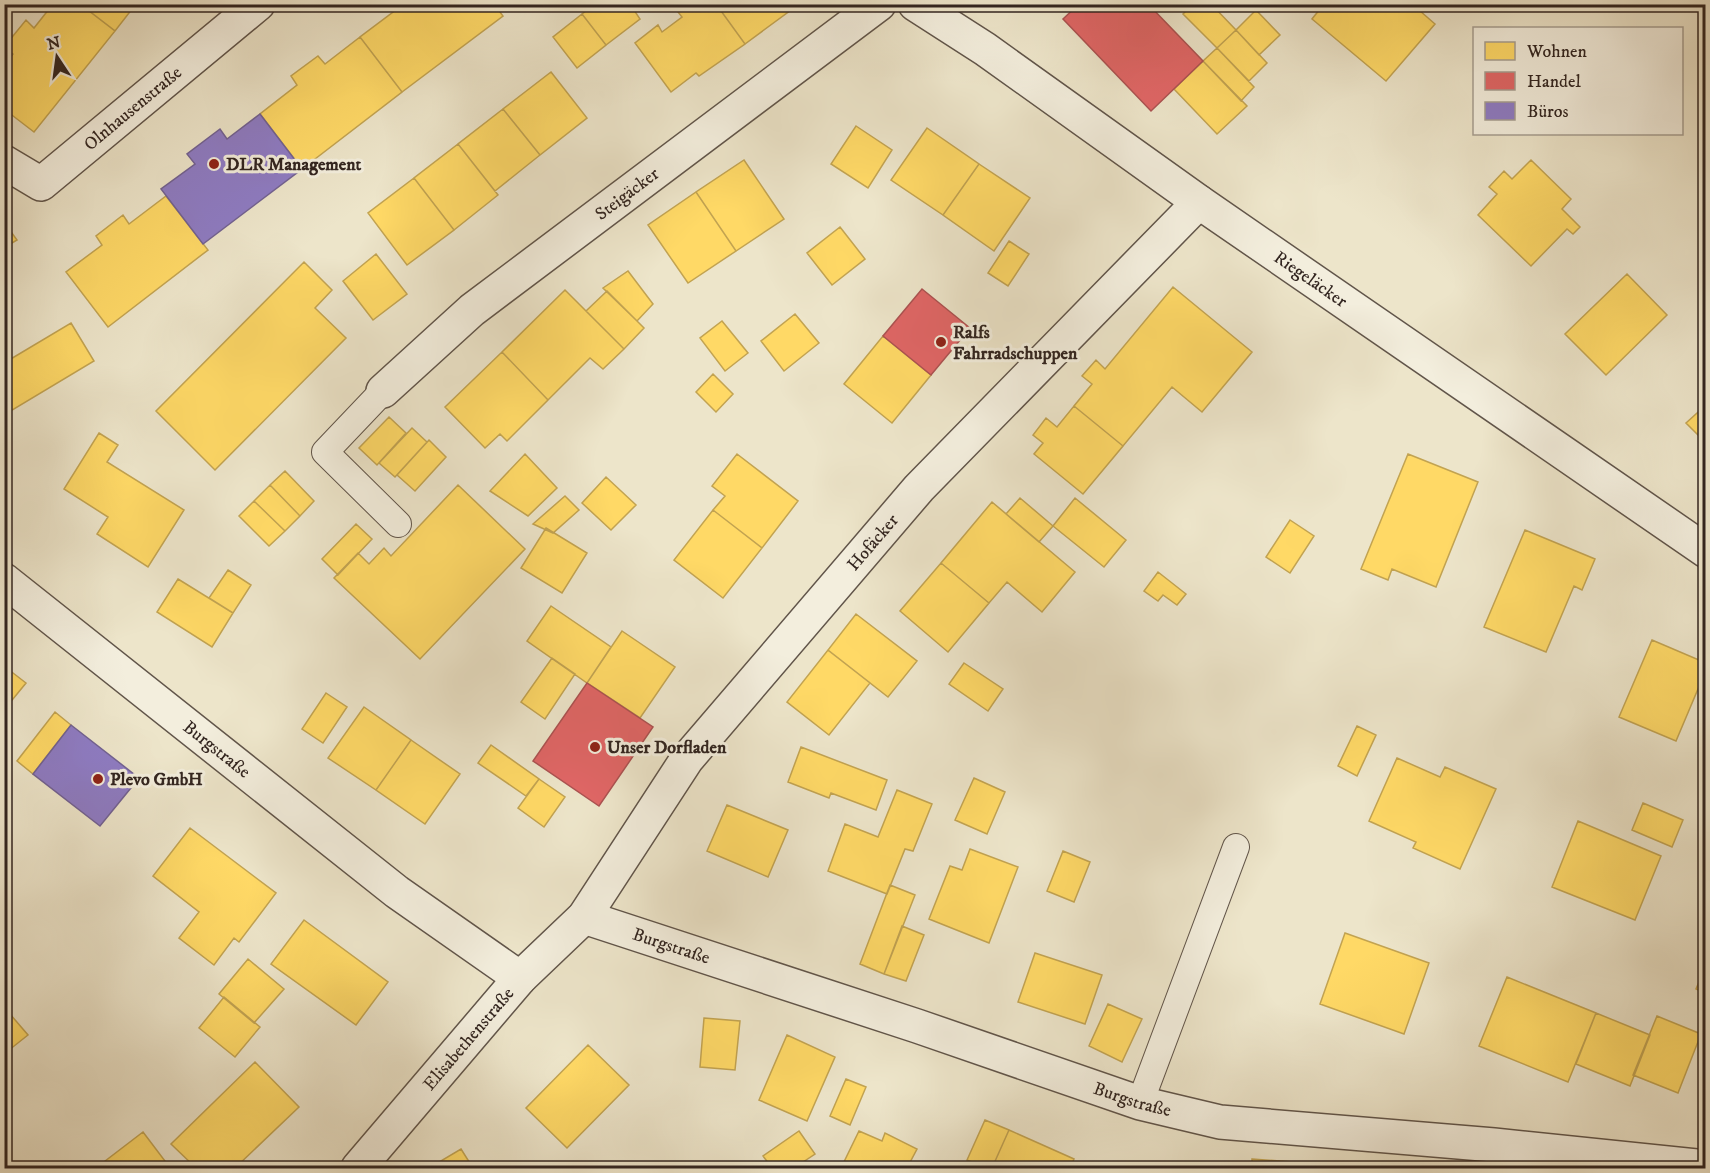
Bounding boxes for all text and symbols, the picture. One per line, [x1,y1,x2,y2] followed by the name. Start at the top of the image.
[27,27,87,87] north arrow
[1473,27,1683,135] legend
[45,32,63,55] text: N
[1526,41,1588,63] text: Wohnen
[80,62,187,156] street label: Olnhausenstraße
[1527,71,1582,93] text: Handel
[1527,101,1569,123] text: Büros
[226,154,362,176] place label: DLR Management
[207,157,221,171] marker: DLR Management
[591,163,664,226] street label: Steigäcker
[1269,247,1351,313] street label: Riegeläcker
[953,322,1078,365] place label: Ralfs Fahrradschuppen
[934,335,948,349] marker: Ralfs Fahrradschuppen
[843,510,904,576] street label: Hofäcker
[178,716,255,783] street label: Burgstraße
[607,737,727,759] place label: Unser Dorfladen
[588,740,602,754] marker: Unser Dorfladen
[110,769,203,791] place label: Plevo GmbH
[91,772,105,786] marker: Plevo GmbH
[630,924,713,969] street label: Burgstraße
[419,983,519,1095] street label: Elisabethenstraße
[1090,1078,1173,1122] street label: Burgstraße

